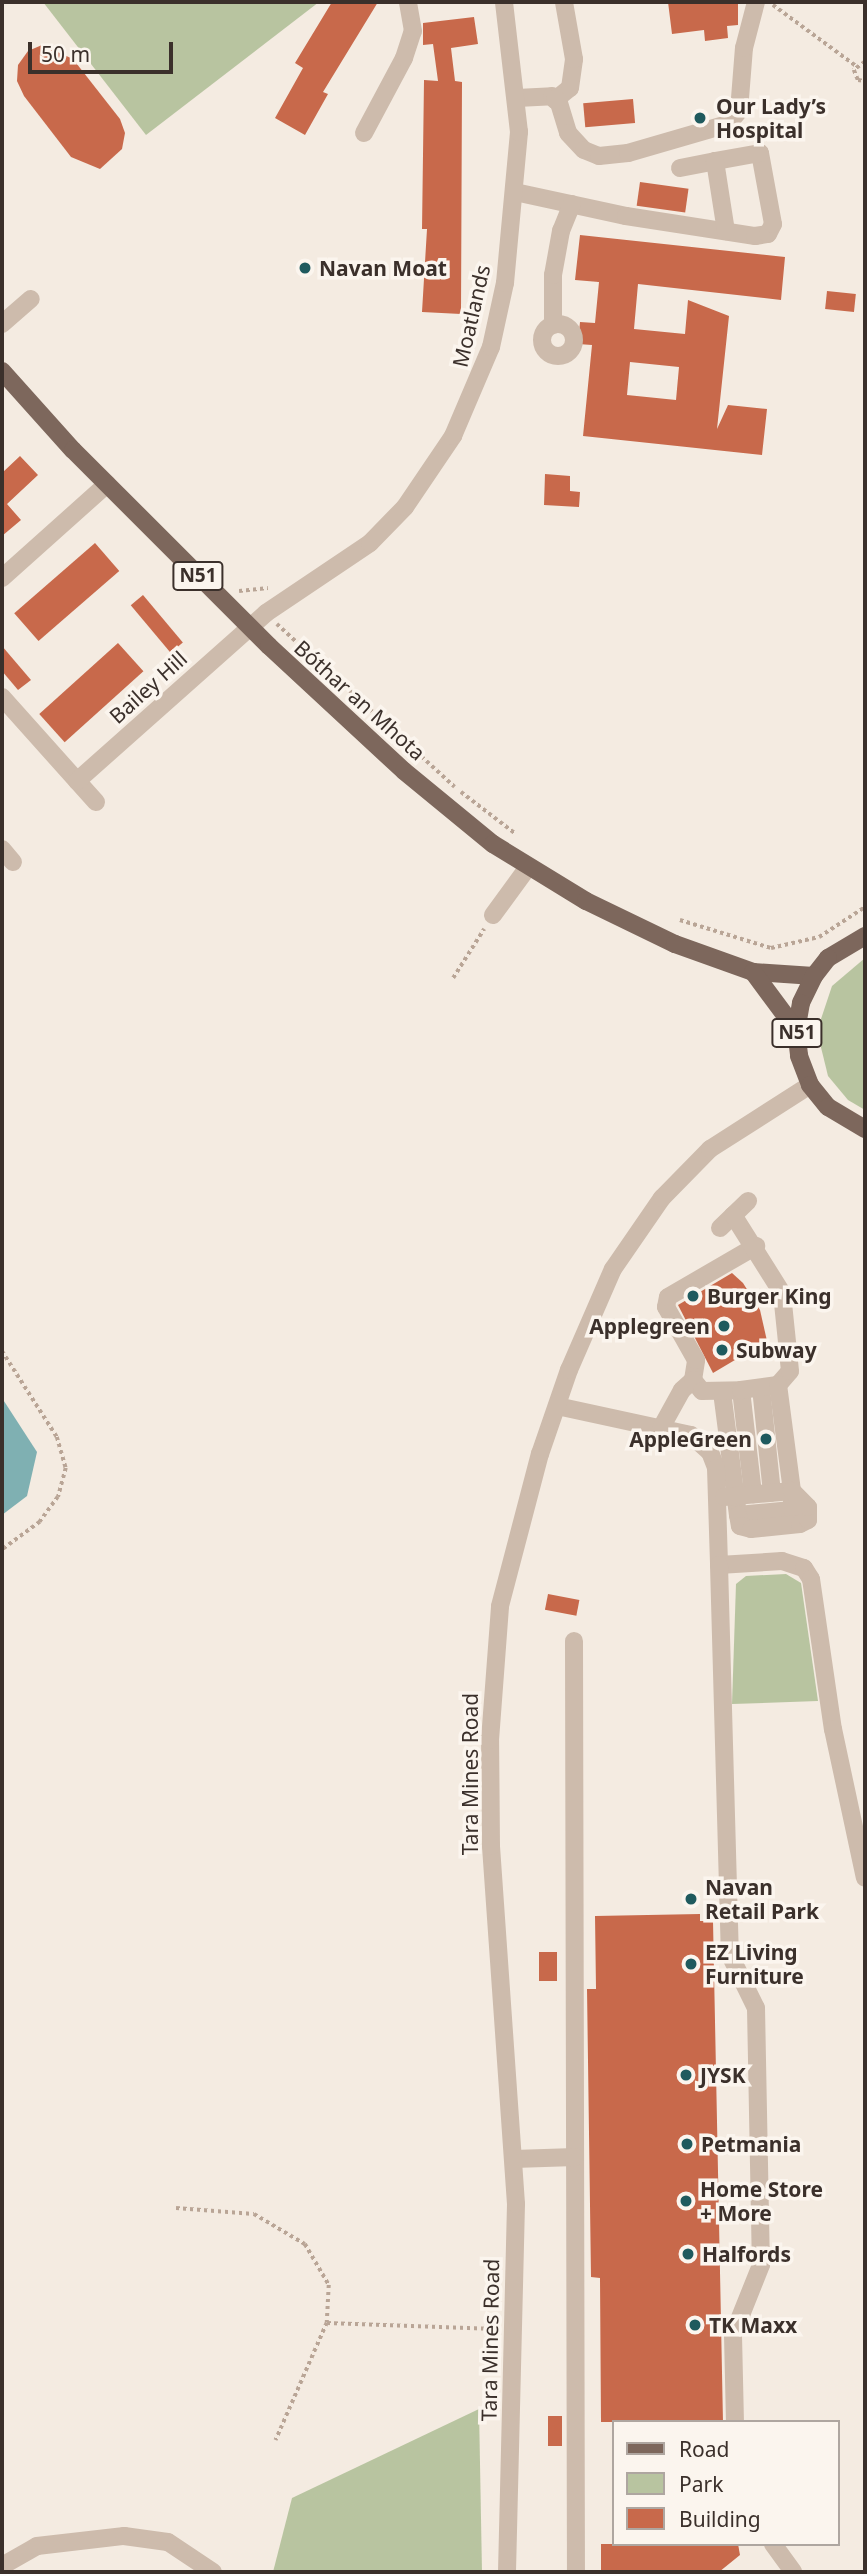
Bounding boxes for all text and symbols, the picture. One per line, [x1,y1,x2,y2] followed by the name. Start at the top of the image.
[32,28,177,72] scale bar
[41,40,90,68] text: 50 m
[716,93,826,143] place label: Our Lady’s Hospital
[690,108,710,128] marker: Our Lady’s Hospital
[319,255,447,281] place label: Navan Moat
[297,260,313,276] marker: Navan Moat
[447,262,495,370] street label: Moatlands
[172,561,224,592] road number: N51
[289,635,431,765] street label: Bóthar an Mhota
[104,646,192,728] street label: Bailey Hill
[771,1018,823,1049] road number: N51
[707,1283,832,1309] place label: Burger King
[685,1288,701,1304] marker: Burger King
[589,1313,710,1339] place label: Applegreen
[716,1318,732,1334] marker: Applegreen
[736,1337,817,1363] place label: Subway
[714,1342,730,1358] marker: Subway
[629,1426,752,1452] place label: AppleGreen
[758,1431,774,1447] marker: AppleGreen
[457,1693,483,1855] street label: Tara Mines Road
[705,1874,819,1924] place label: Navan Retail Park
[683,1891,699,1907] marker: Navan Retail Park
[705,1939,804,1989] place label: EZ Living Furniture
[683,1956,699,1972] marker: EZ Living Furniture
[700,2062,746,2088] place label: JYSK
[678,2067,694,2083] marker: JYSK
[701,2131,801,2157] place label: Petmania
[679,2136,695,2152] marker: Petmania
[700,2176,823,2226] place label: Home Store + More
[678,2193,694,2209] marker: Home Store + More
[702,2241,791,2267] place label: Halfords
[680,2246,696,2262] marker: Halfords
[476,2259,504,2421] street label: Tara Mines Road
[709,2312,797,2338] place label: TK Maxx
[687,2317,703,2333] marker: TK Maxx
[612,2420,839,2546] legend
[679,2435,729,2463] text: Road
[679,2470,723,2498] text: Park
[679,2505,761,2533] text: Building

